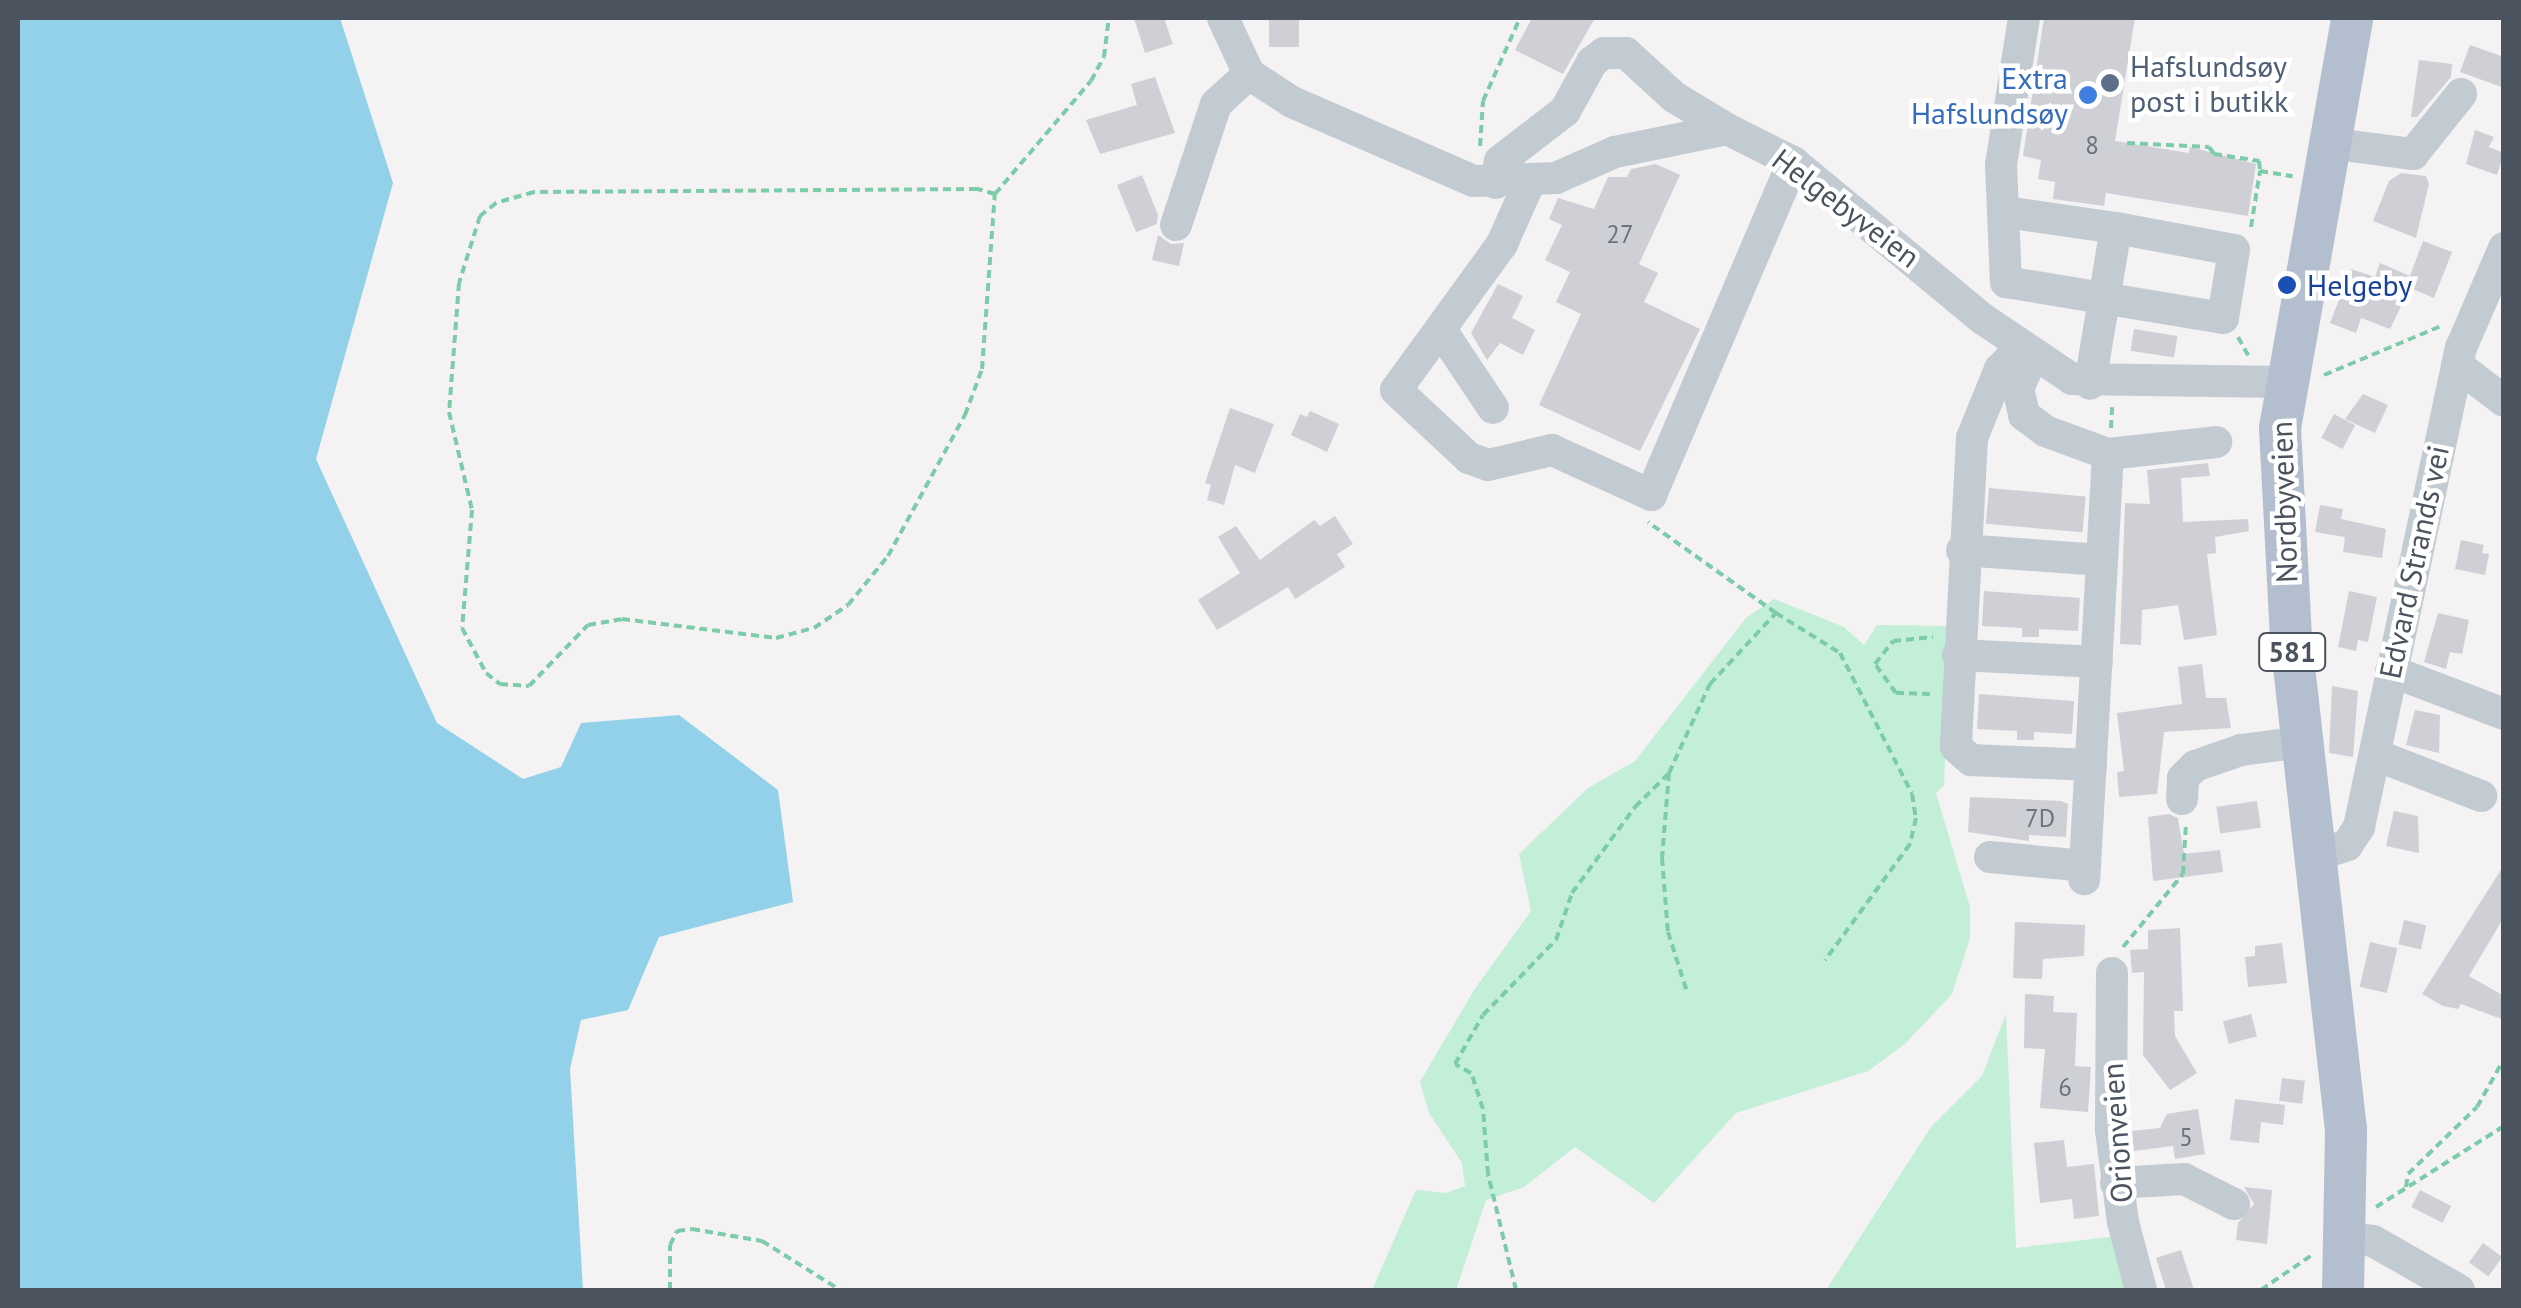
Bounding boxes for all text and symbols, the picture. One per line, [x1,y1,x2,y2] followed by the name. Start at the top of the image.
[2130,48,2288,118] place label: Hafslundsøy post i butikk
[1911,60,2068,130] place label: Extra Hafslundsøy
[2099,72,2121,94] marker: Hafslundsøy post i butikk
[2077,84,2099,106] marker: Extra Hafslundsøy
[2085,130,2099,160] house number: 8
[1765,141,1927,275] street label: Helgebyveien
[1606,219,1634,249] house number: 27
[2307,267,2412,303] place label: Helgeby
[2276,274,2298,296] marker: Helgeby
[2263,421,2305,583] street label: Nordbyveien
[2372,442,2456,682] street label: Edvard Strands vei
[2257,629,2327,675] road number: 581
[2025,803,2055,833] house number: 7D
[2094,1062,2140,1204] street label: Orionveien
[2058,1072,2072,1102] house number: 6
[2179,1122,2193,1152] house number: 5

